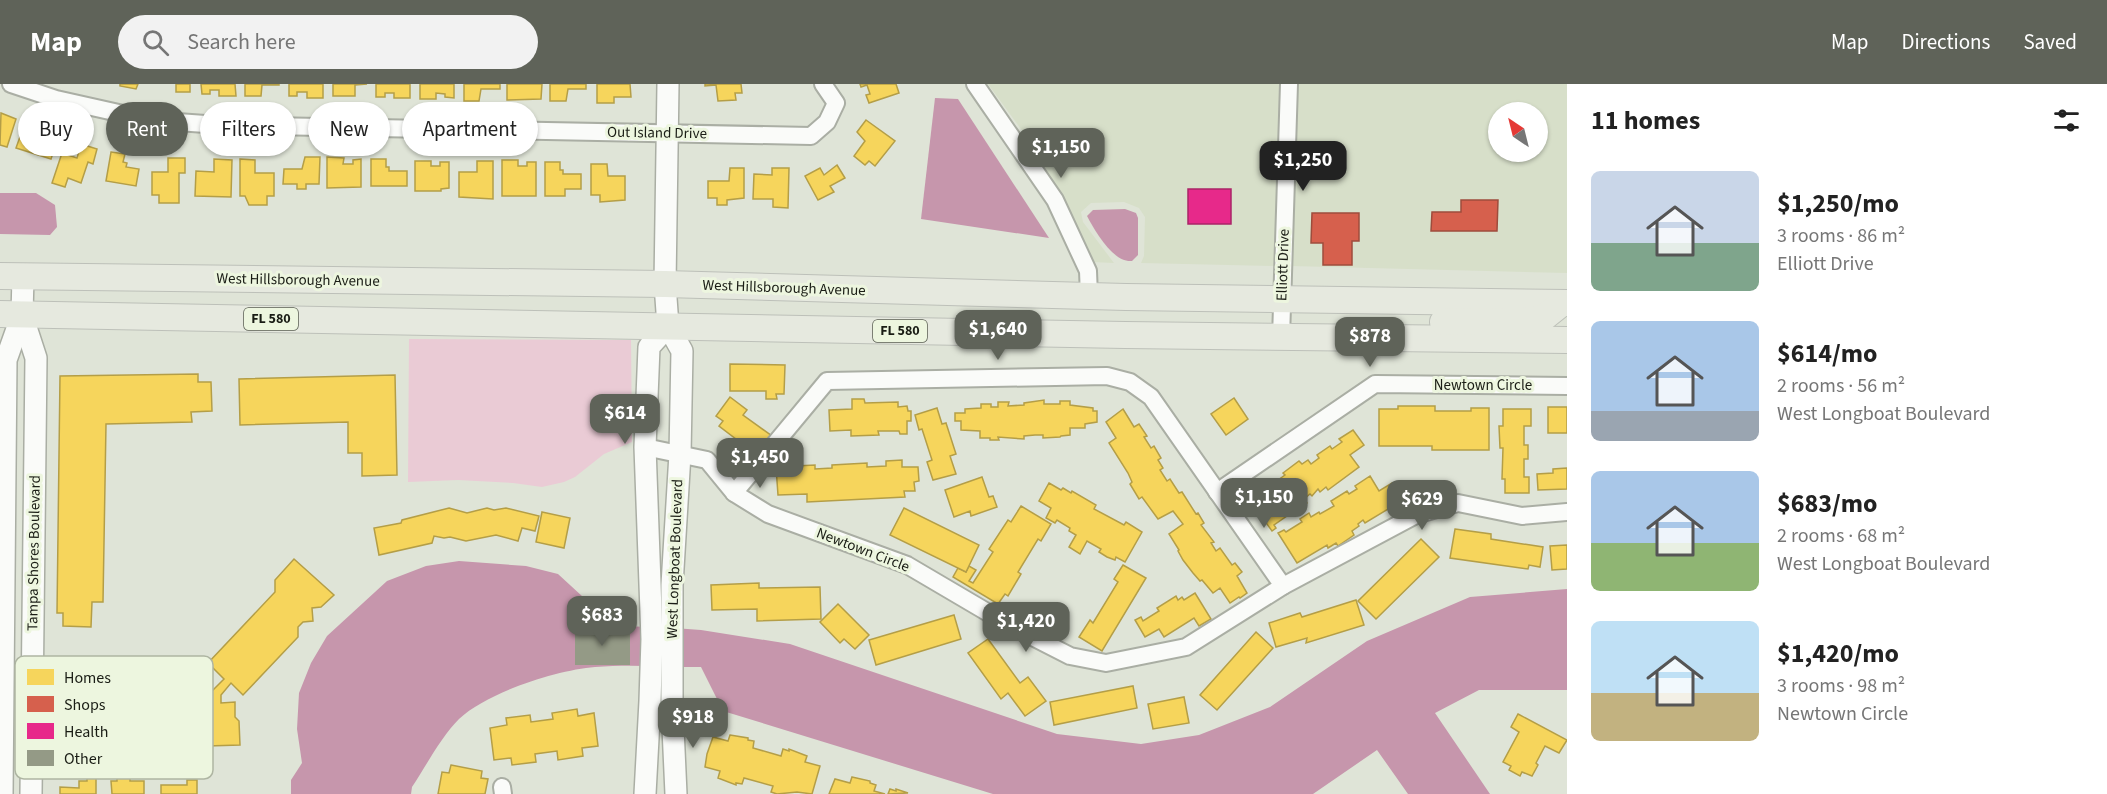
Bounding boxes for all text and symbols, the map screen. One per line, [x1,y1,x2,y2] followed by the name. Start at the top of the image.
[118,15,538,69] search box
[30,22,82,62] text: Map
[139,26,172,59] icon: search
[187,26,296,58] text: Search here
[1831,27,1869,57] text: Map
[1902,27,1990,57] text: Directions
[2023,27,2077,57] text: Saved
[18,102,94,156] chip: Buy
[106,102,188,156] chip: Rent
[200,102,296,156] chip: Filters
[308,102,390,156] chip: New
[402,102,538,156] chip: Apartment
[1488,102,1548,162] north arrow
[1488,102,1548,162] map controls
[1591,102,1700,139] text: 11 homes
[2050,104,2083,137] icon: filters
[607,122,707,144] street label: Out Island Drive
[1012,128,1110,179] pin: $1,150
[1032,133,1090,161] text: $1,150
[1254,141,1352,192] pin: $1,250
[1274,146,1332,174] text: $1,250
[1777,185,1899,222] text: $1,250/mo
[1639,195,1711,267] icon: home
[1777,222,1905,250] text: 3 rooms · 86 m²
[1271,228,1295,302] street label: Elliott Drive
[1777,250,1874,278] text: Elliott Drive
[216,268,380,292] street label: West Hillsborough Avenue
[702,275,866,301] street label: West Hillsborough Avenue
[244,308,298,330] road number: FL 580
[949,310,1047,361] pin: $1,640
[969,315,1027,343] text: $1,640
[1334,317,1406,368] pin: $878
[873,320,927,342] road number: FL 580
[1349,322,1391,350] text: $878
[1777,335,1877,372] text: $614/mo
[1639,345,1711,417] icon: home
[1777,372,1905,400] text: 2 rooms · 56 m²
[1434,375,1532,396] street label: Newtown Circle
[589,394,661,445] pin: $614
[604,399,646,427] text: $614
[1777,400,1990,428] text: West Longboat Boulevard
[711,438,809,489] pin: $1,450
[731,443,789,471] text: $1,450
[22,475,46,631] street label: Tampa Shores Boulevard
[1215,478,1313,529] pin: $1,150
[662,479,688,639] street label: West Longboat Boulevard
[1386,480,1458,531] pin: $629
[1235,483,1293,511] text: $1,150
[1401,485,1443,513] text: $629
[1777,485,1877,522] text: $683/mo
[1639,495,1711,567] icon: home
[1777,522,1905,550] text: 2 rooms · 68 m²
[813,523,913,577] street label: Newtown Circle
[1777,550,1990,578] text: West Longboat Boulevard
[566,596,638,647] pin: $683
[581,601,623,629] text: $683
[977,602,1075,653] pin: $1,420
[997,607,1055,635] text: $1,420
[1777,635,1899,672] text: $1,420/mo
[1639,645,1711,717] icon: home
[15,656,213,779] legend
[64,667,111,689] text: Homes
[1777,672,1905,700] text: 3 rooms · 98 m²
[64,694,106,716] text: Shops
[657,698,729,749] pin: $918
[1777,700,1908,728] text: Newtown Circle
[672,703,714,731] text: $918
[64,721,108,743] text: Health
[64,748,103,770] text: Other

